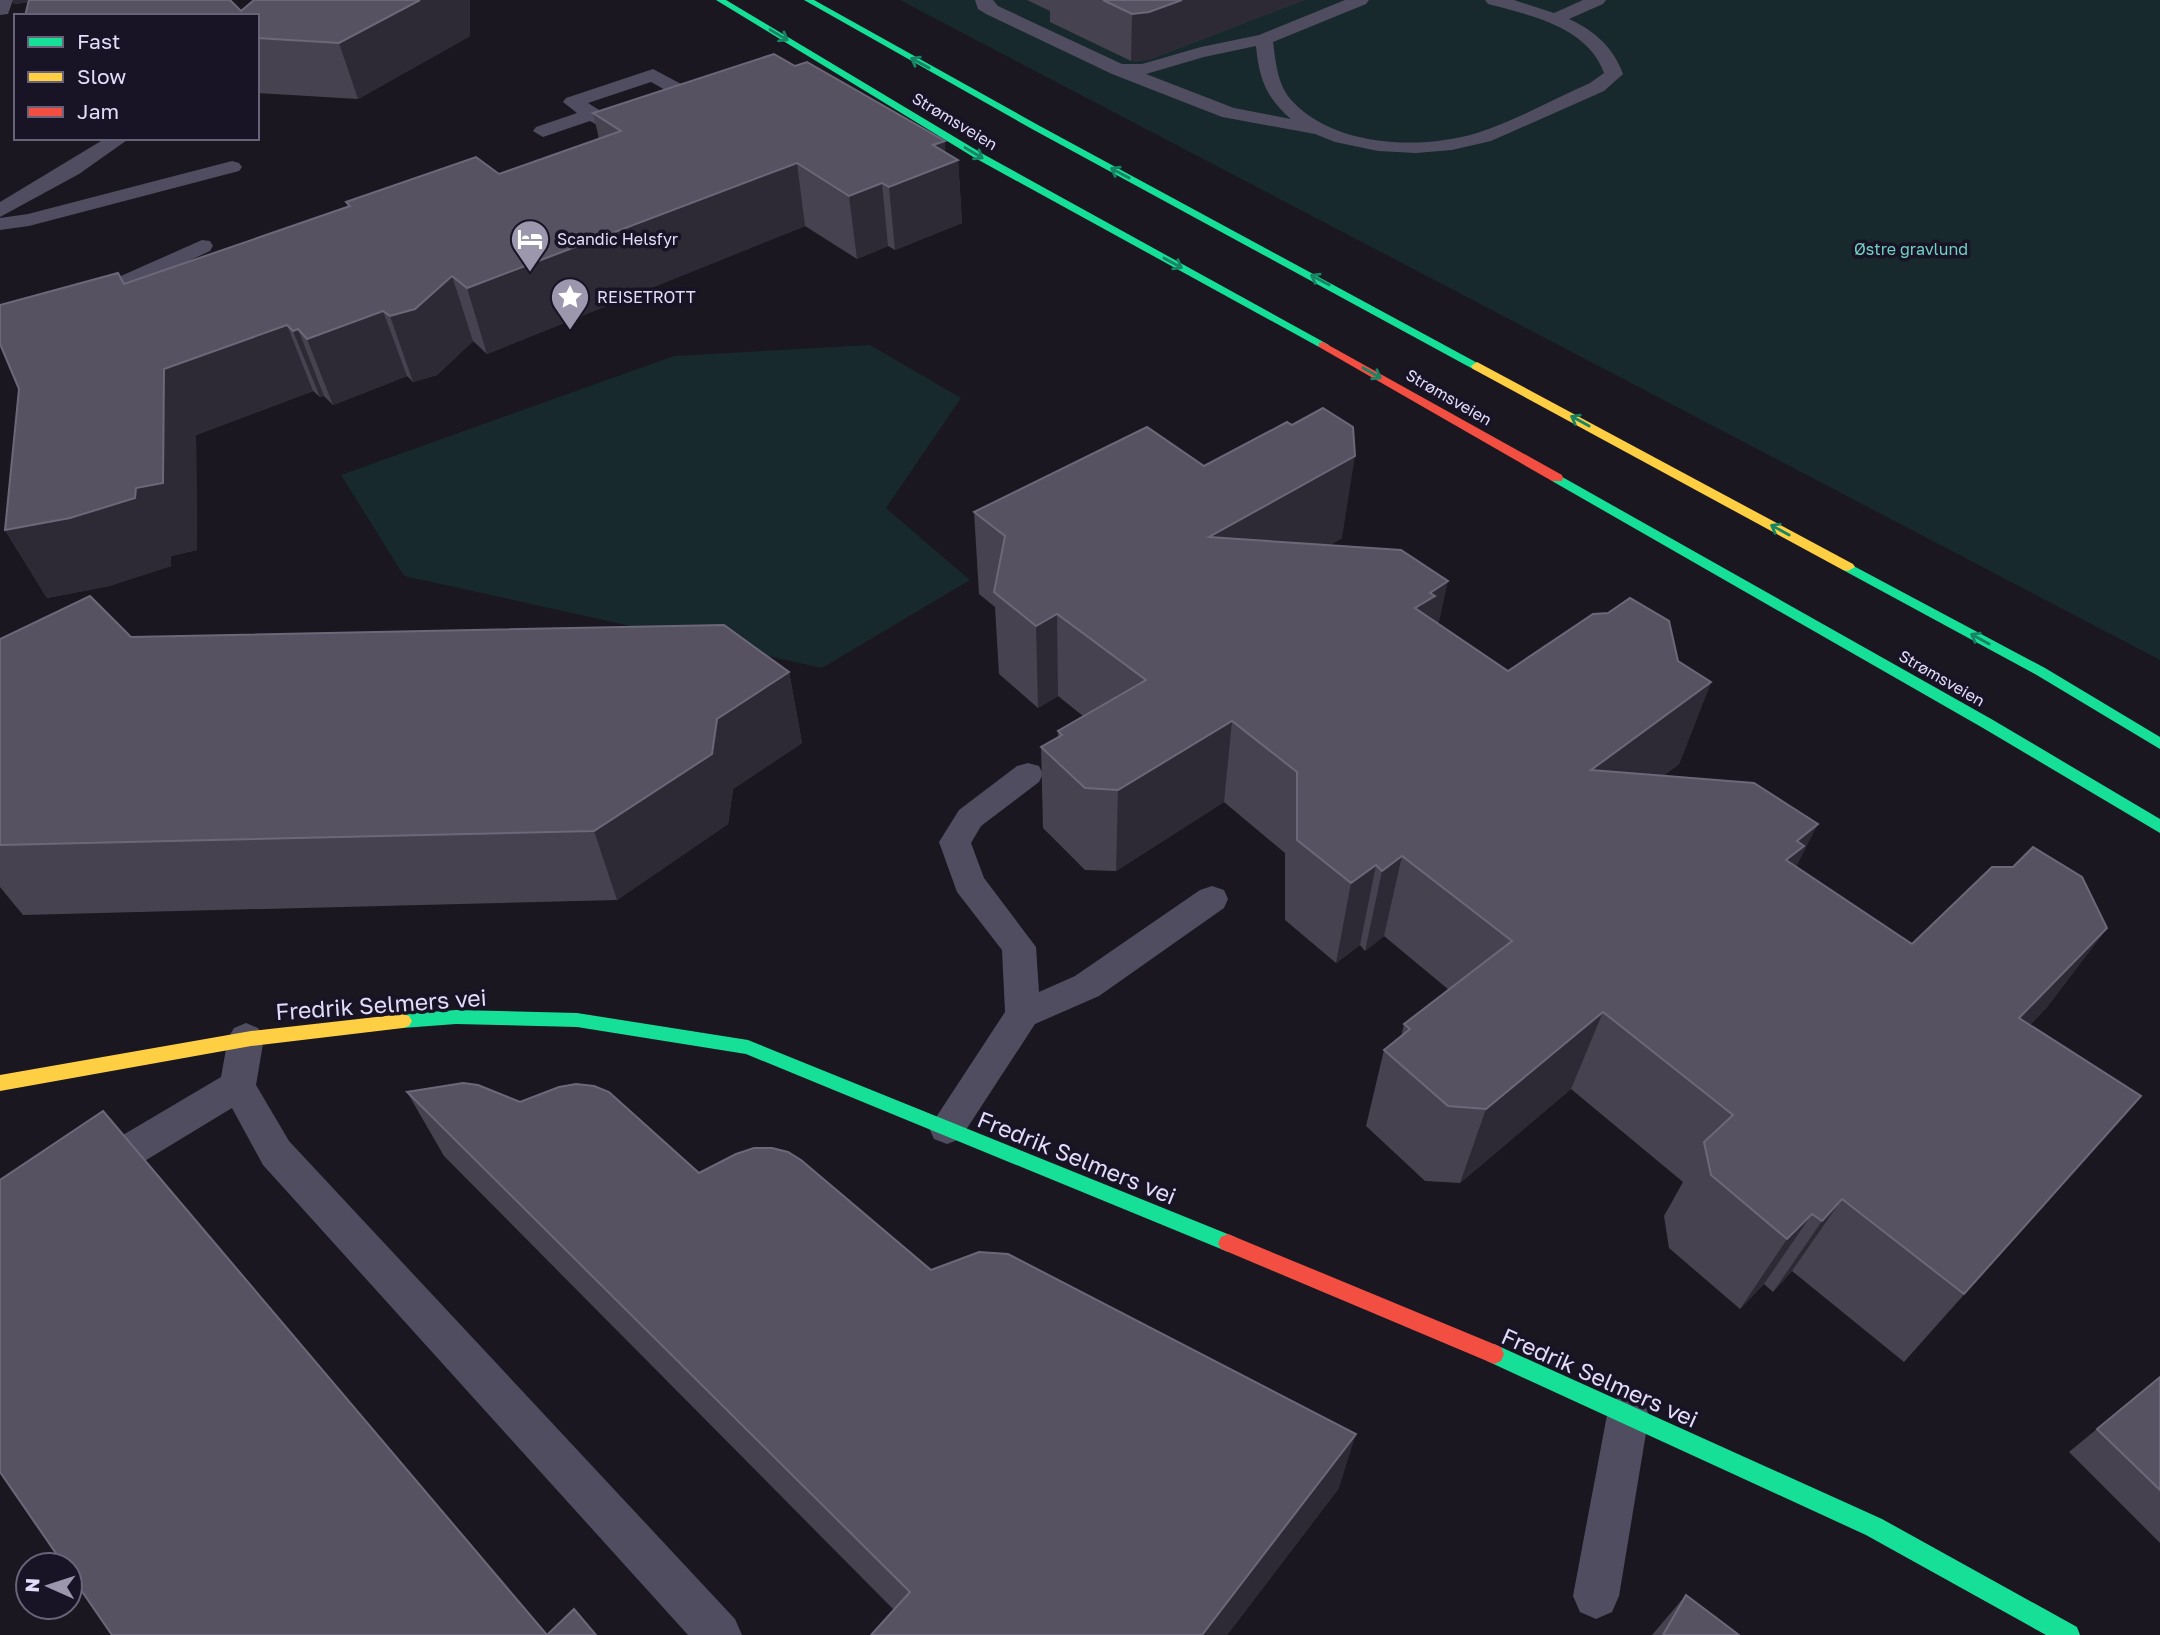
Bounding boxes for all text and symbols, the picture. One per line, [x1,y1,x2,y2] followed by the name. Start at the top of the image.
[14,14,259,140] legend
[77,28,120,54] text: Fast
[768,29,788,43] one-way arrow
[911,56,931,70] one-way arrow
[77,63,126,89] text: Slow
[909,88,1001,154] street label: Strømsveien
[77,98,119,124] text: Jam
[963,146,983,160] one-way arrow
[1110,165,1131,179] one-way arrow
[509,218,551,273] hotel icon: Scandic Helsfyr
[557,229,678,249] place label: Scandic Helsfyr
[1854,239,1968,259] park label: Østre gravlund
[1162,256,1183,270] one-way arrow
[1310,273,1331,287] one-way arrow
[549,276,591,331] place icon: REISETROTT
[597,287,696,307] place label: REISETROTT
[1402,364,1496,430] street label: Strømsveien
[1361,366,1381,380] one-way arrow
[1570,414,1591,428] one-way arrow
[1770,523,1791,536] one-way arrow
[1970,632,1991,645] one-way arrow
[1895,645,1989,711] street label: Strømsveien
[274,983,488,1025] street label: Fredrik Selmers vei
[974,1104,1180,1210] street label: Fredrik Selmers vei
[1498,1321,1702,1433] street label: Fredrik Selmers vei
[14,1551,84,1621] north arrow
[20,1577,43,1593] text: N

